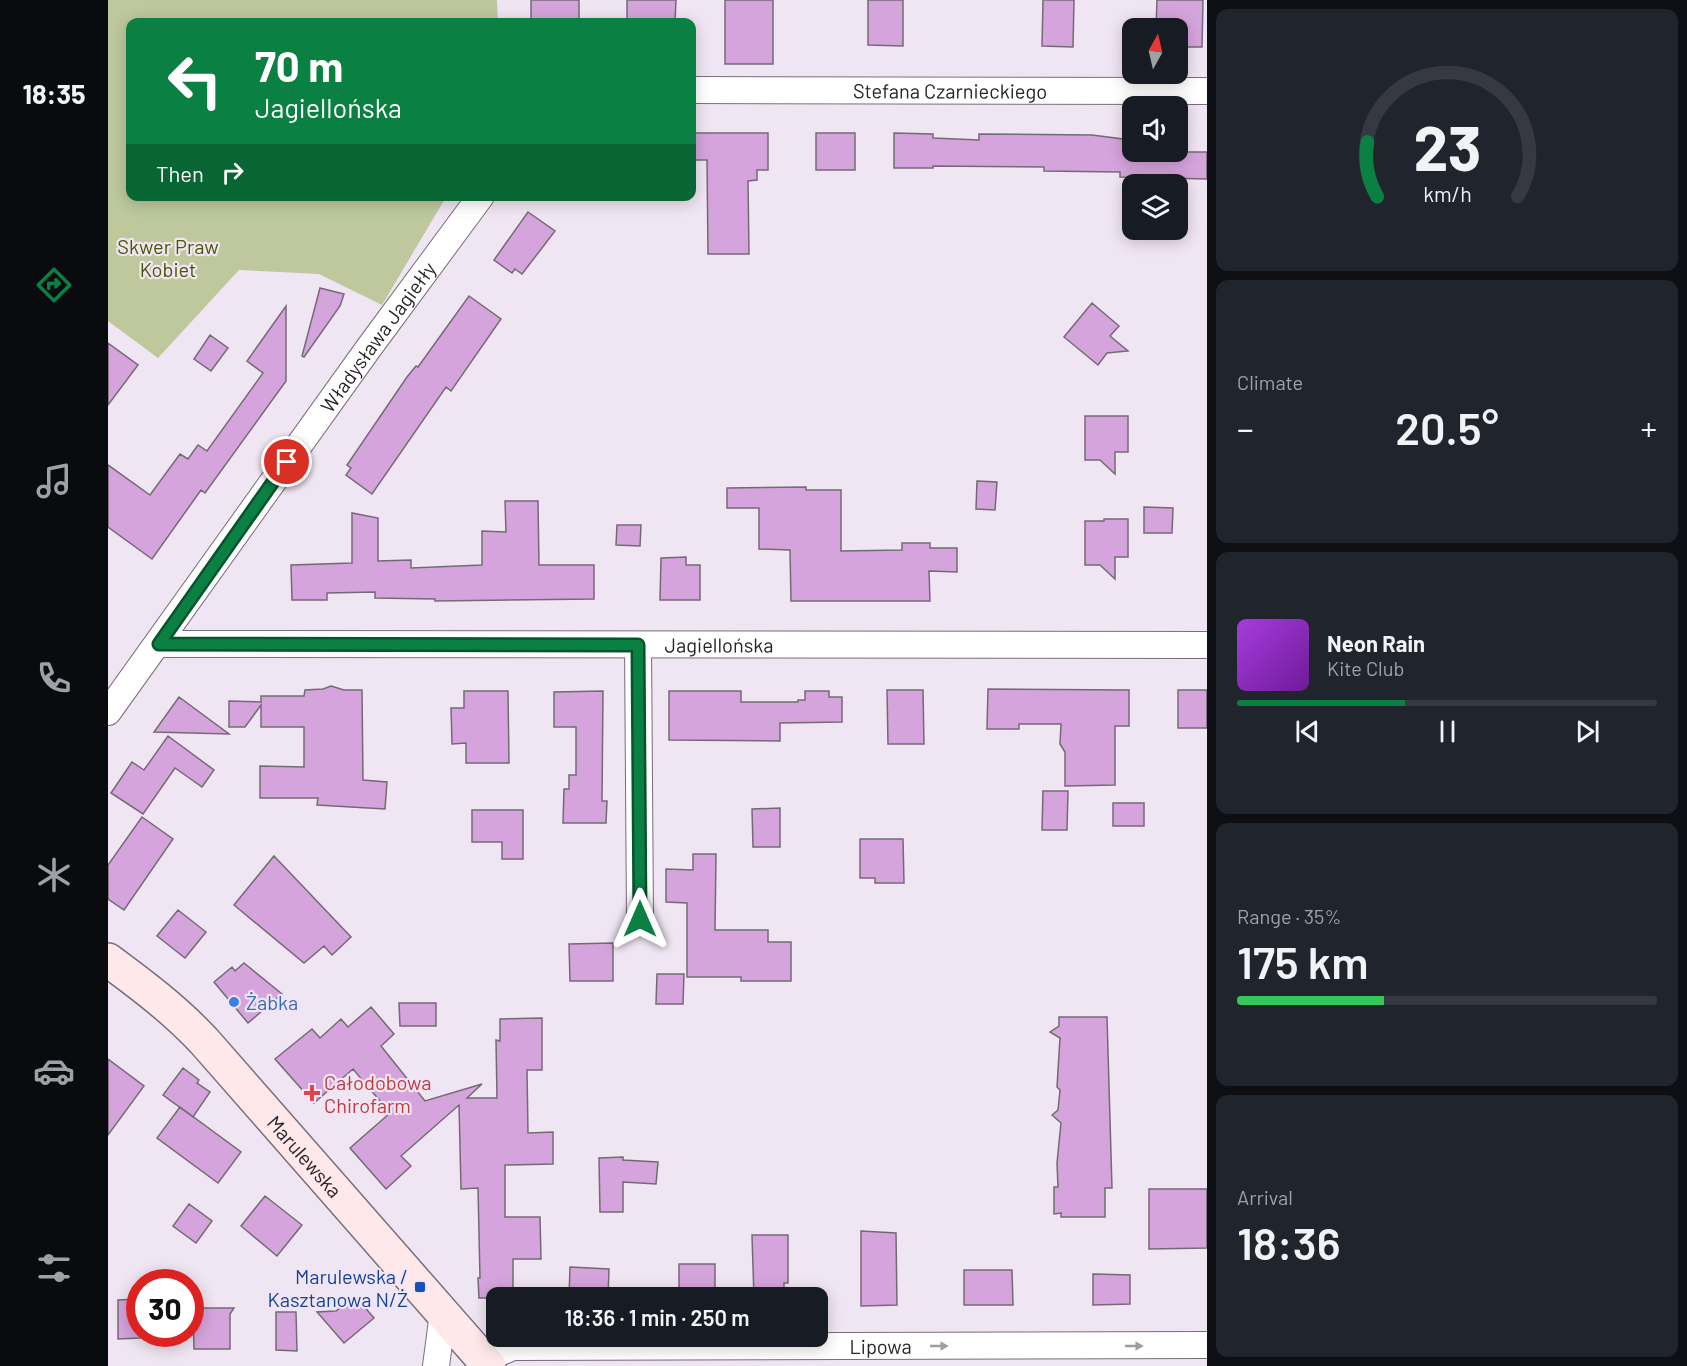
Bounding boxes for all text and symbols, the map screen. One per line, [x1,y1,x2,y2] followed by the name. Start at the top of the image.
[1122,18,1188,84] north arrow
[1122,18,1188,240] map controls
[255,40,343,90] text: 70 m
[156,42,234,120] icon: left
[22,77,86,109] text: 18:35
[853,78,1047,103] street label: Stefana Czarnieckiego
[255,91,402,123] text: Jagiellońska
[1122,96,1188,162] button: sound
[1413,109,1481,183] text: 23
[216,156,249,189] icon: right
[156,160,204,186] text: Then
[1122,174,1188,240] button: layers
[1423,182,1471,207] text: km/h
[117,234,219,281] park label: Skwer Praw Kobiet
[315,257,440,417] street label: Władysława Jagiełły
[33,264,75,306] icon: directions
[1237,370,1303,394] text: Climate
[1395,400,1499,454] text: 20.5°
[1237,408,1254,448] text: −
[1640,408,1657,448] text: +
[261,436,312,487] pin
[270,445,303,478] icon: arrive
[33,460,75,502] icon: music
[1327,630,1425,656] text: Neon Rain
[665,632,773,657] street label: Jagiellońska
[1327,656,1404,680] text: Kite Club
[33,657,75,699] icon: phone
[1291,715,1324,748] icon: previous
[1431,715,1464,748] icon: pause
[1571,715,1604,748] icon: next
[33,854,75,896] icon: climate
[608,887,672,951] position arrow
[1237,904,1341,928] text: Range · 35%
[1237,934,1369,988] text: 175 km
[246,990,298,1014] place label: Żabka
[227,995,241,1009] marker: Żabka
[33,1050,75,1092] icon: car
[324,1070,431,1117] place label: Całodobowa Chirofarm
[305,1086,319,1100] marker: Całodobowa Chirofarm
[263,1110,347,1202] street label: Marulewska
[1237,1185,1293,1209] text: Arrival
[1237,1215,1341,1269] text: 18:36
[33,1247,75,1289] icon: filters
[267,1264,408,1311] place label: Marulewska / Kasztanowa N/Ż
[126,1269,204,1347] speed limit sign: 30
[413,1280,427,1294] marker: Marulewska / Kasztanowa N/Ż
[564,1304,750,1330] text: 18:36 · 1 min · 250 m
[849,1334,912,1358] street label: Lipowa
[929,1341,948,1351] one-way arrow
[1124,1341,1143,1351] one-way arrow

